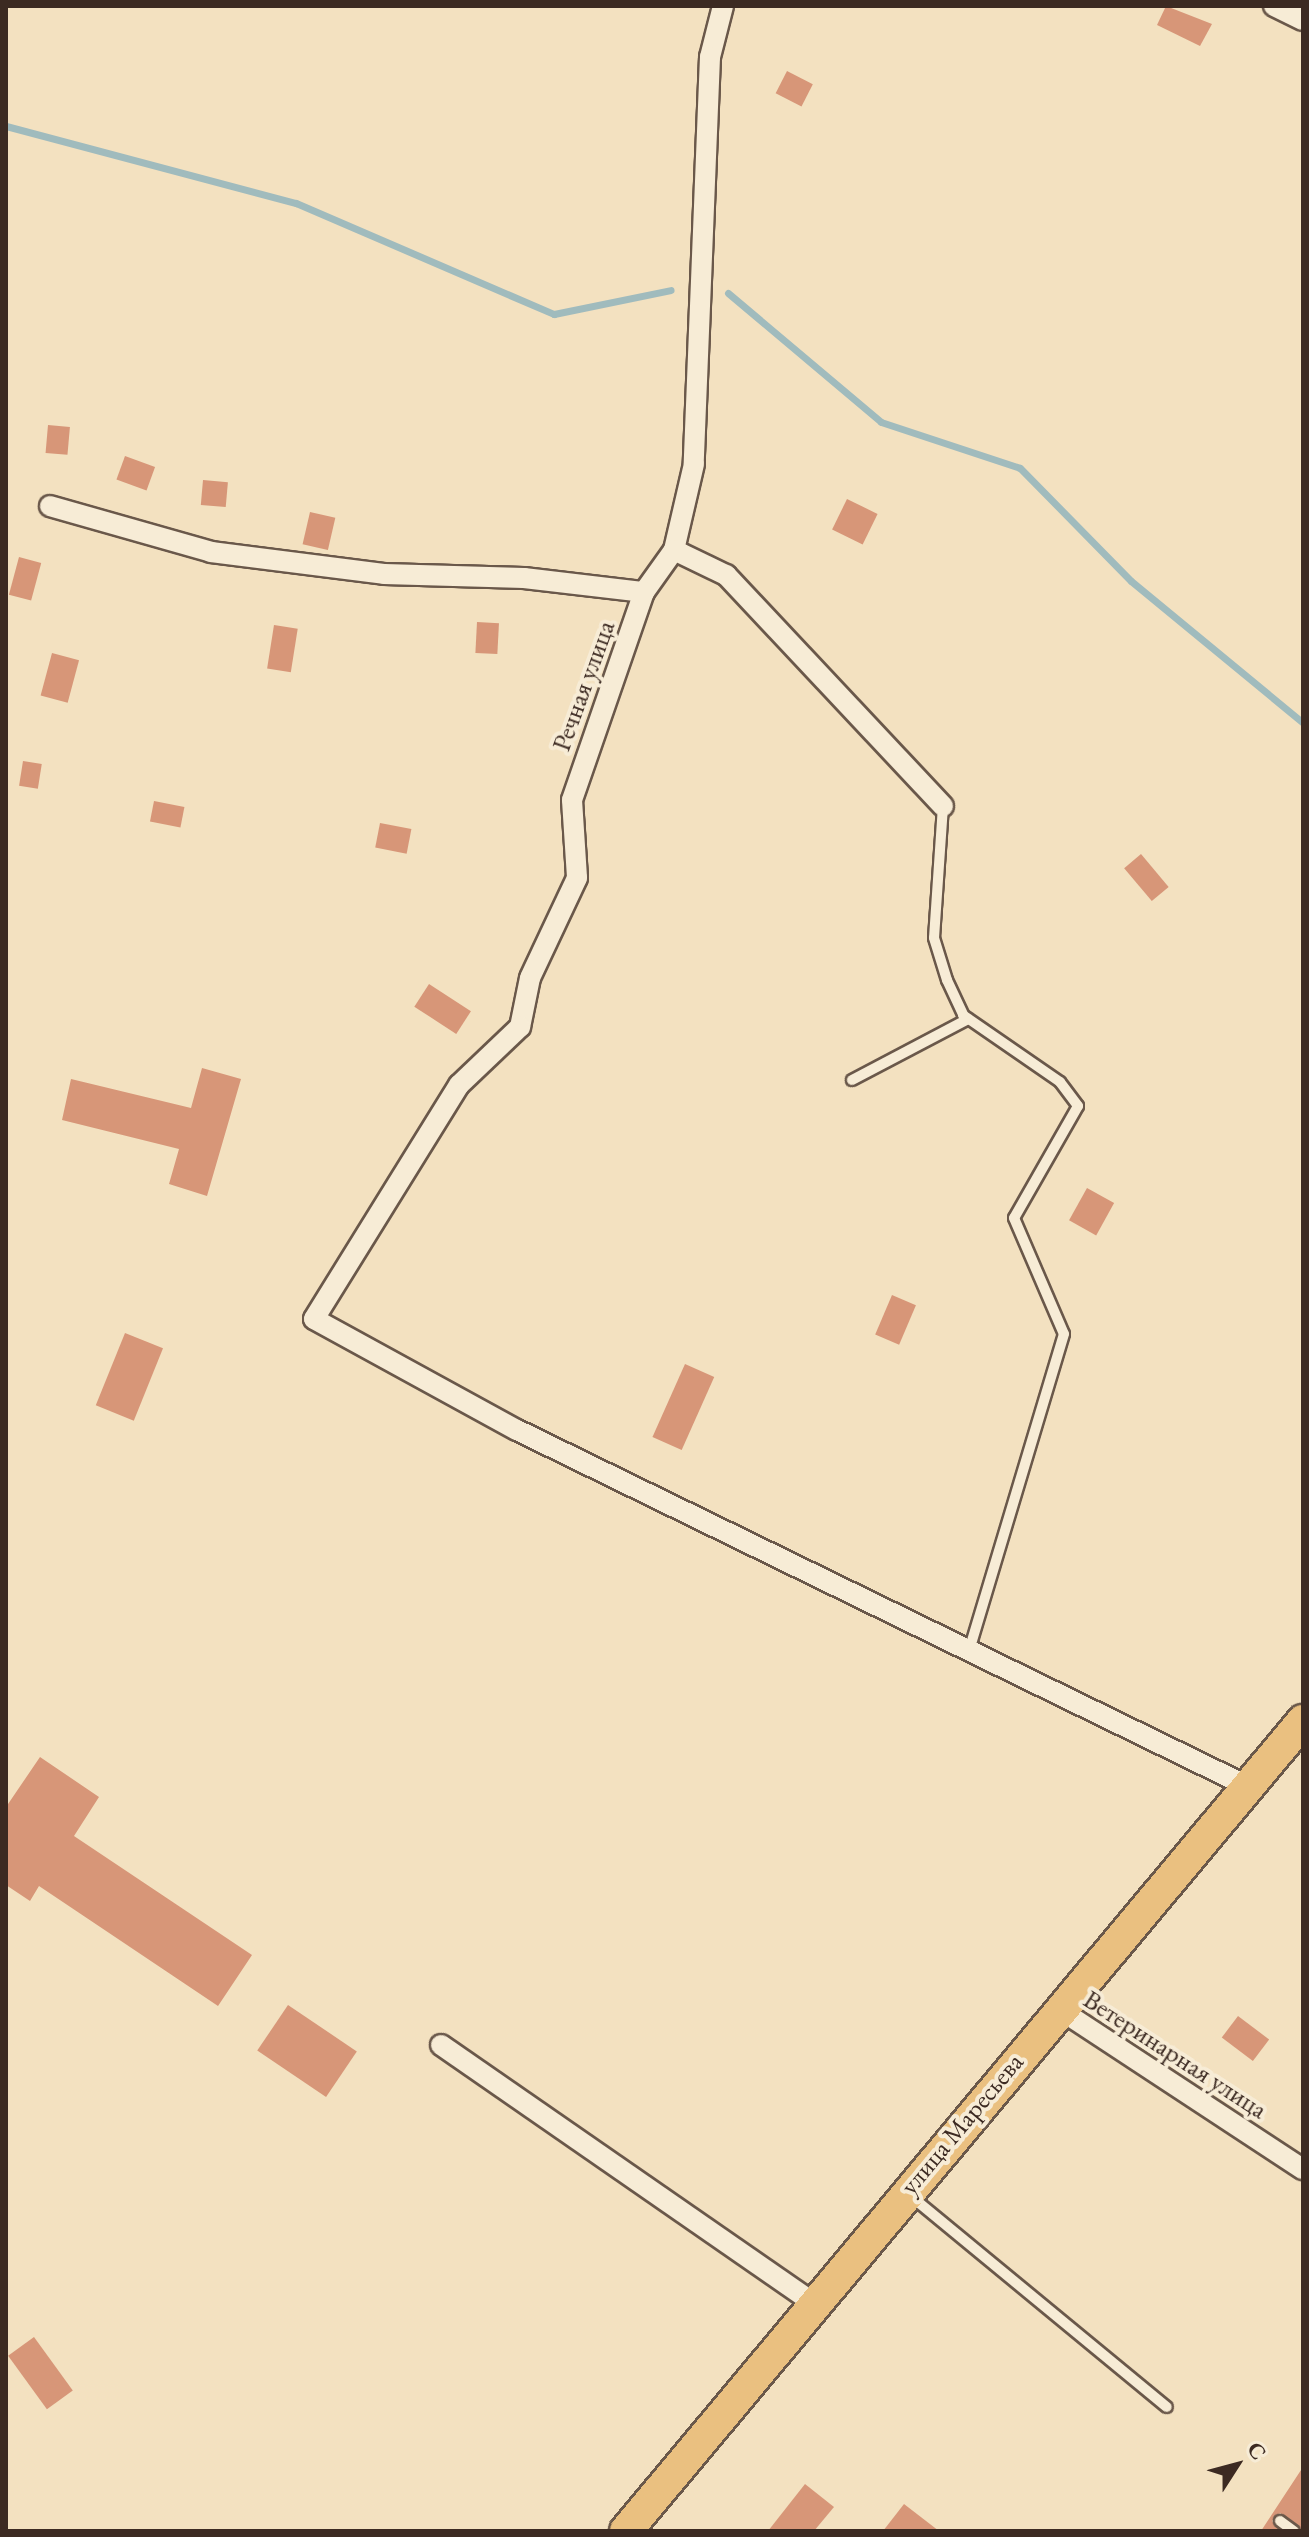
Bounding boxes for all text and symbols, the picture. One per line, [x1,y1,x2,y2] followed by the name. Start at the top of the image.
[546,617,622,755] street label: Речная улица
[1077,1984,1273,2126] street label: Ветеринарная улица
[894,2047,1030,2201] street label: улица Маресьева
[1197,2425,1277,2505] north arrow
[1240,2436,1273,2465] text: С

